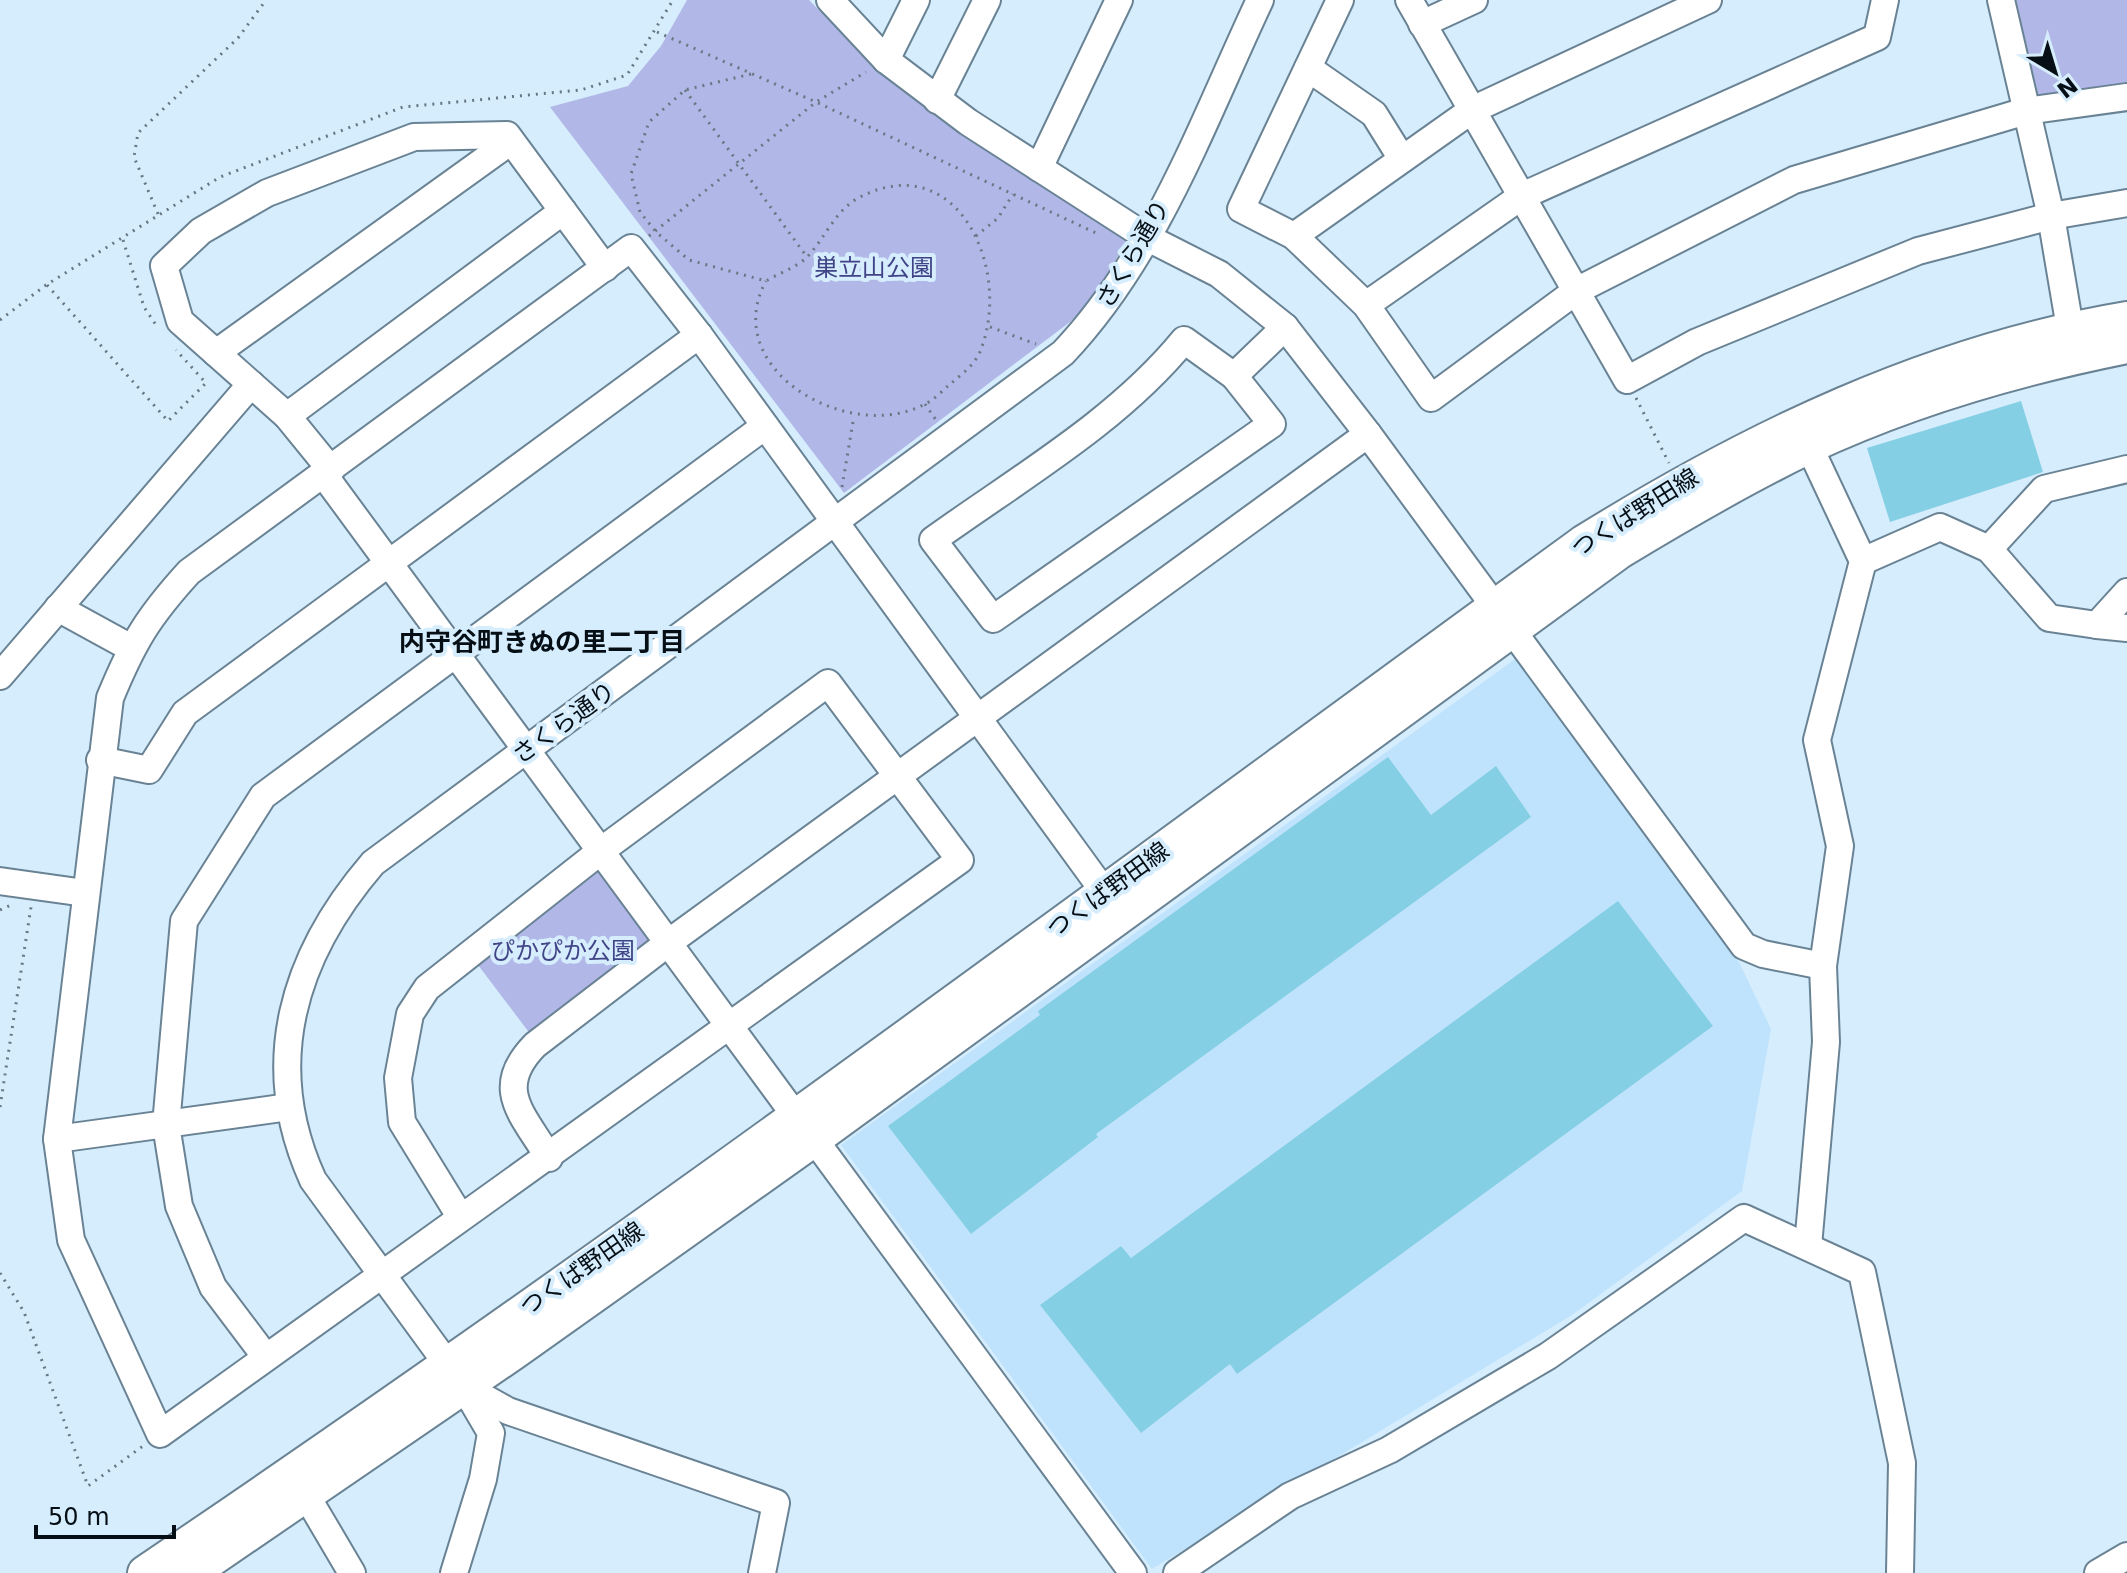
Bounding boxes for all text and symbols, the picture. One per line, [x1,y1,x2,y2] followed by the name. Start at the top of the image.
[2015,32,2095,112] north arrow
[2052,72,2082,103] text: N
[1091,195,1175,313] street label: さくら通り
[814,254,934,282] park label: 巣立山公園
[1567,463,1703,563] street label: つくば野田線
[399,627,685,657] district label: 内守谷町きぬの里二丁目
[507,676,621,770] street label: さくら通り
[1042,836,1174,944] street label: つくば野田線
[491,937,635,965] park label: ぴかぴか公園
[515,1216,649,1322] street label: つくば野田線
[36,1489,174,1539] scale bar
[48,1503,110,1531] text: 50 m

